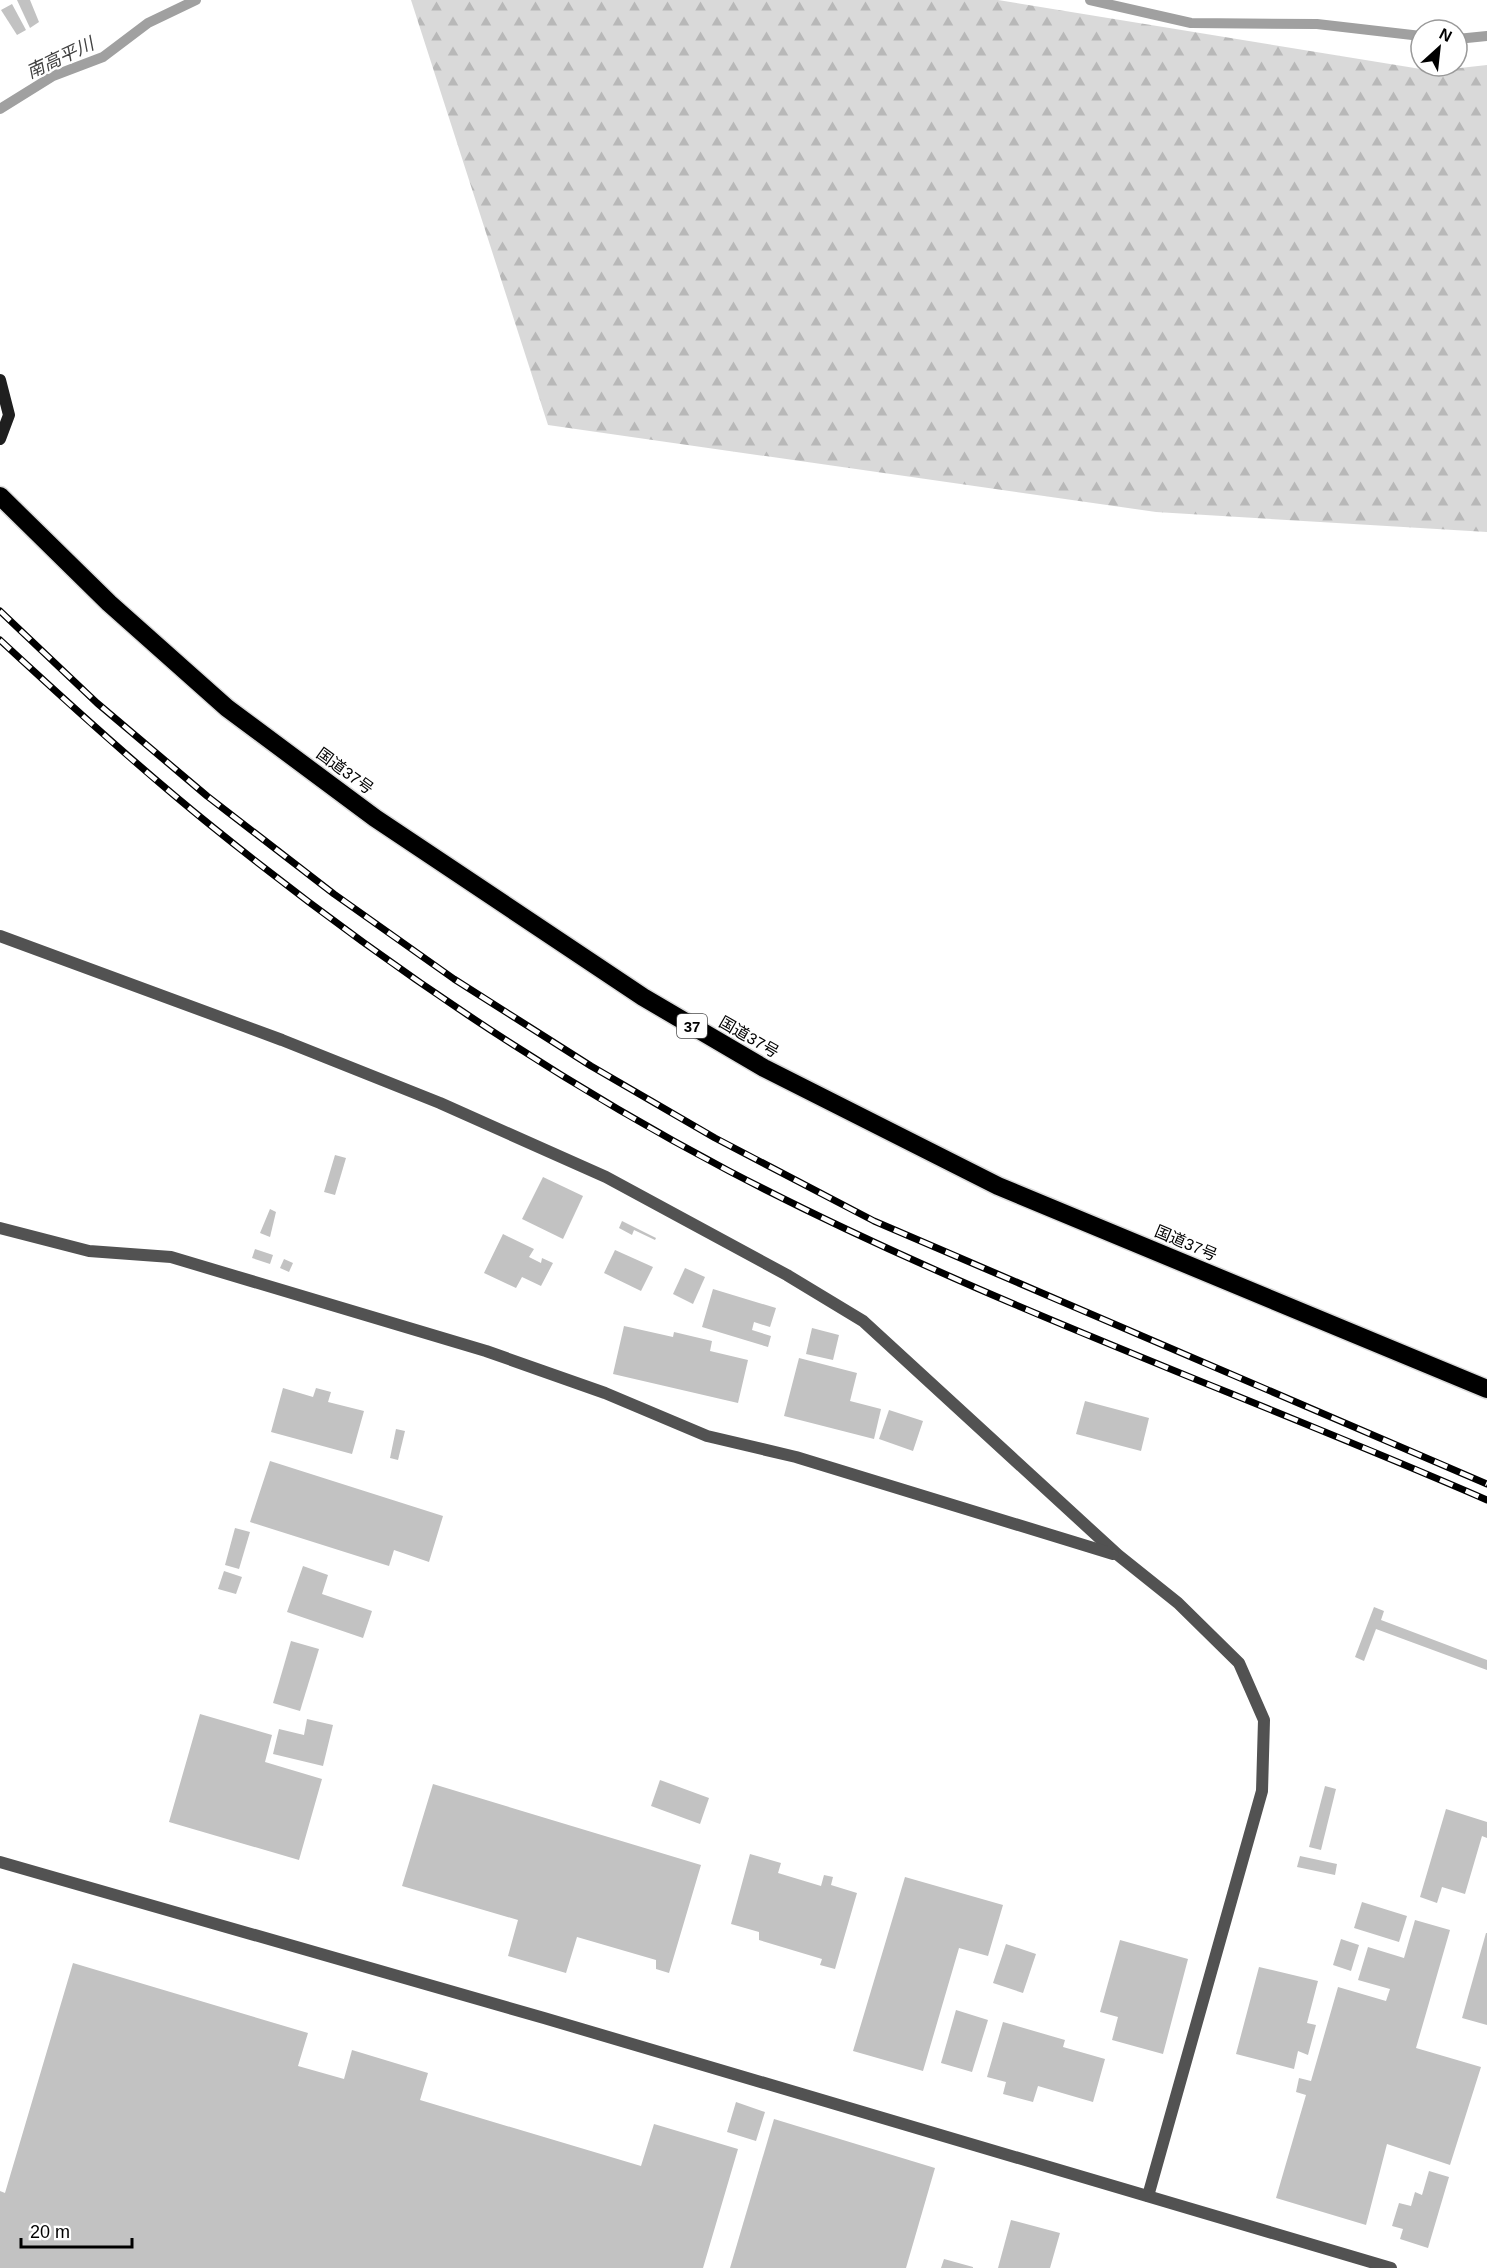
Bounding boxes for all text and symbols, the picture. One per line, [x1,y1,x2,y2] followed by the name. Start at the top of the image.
[1409,18,1469,78] north arrow
[1437,25,1455,45] text: N
[23,33,99,82] water label: 南高平川
[313,745,377,797] street label: 国道37号
[716,1013,782,1061] street label: 国道37号
[677,1014,707,1038] road number: 37
[1152,1222,1220,1264] street label: 国道37号
[21,2211,132,2249] scale bar
[30,2222,70,2242] text: 20 m

